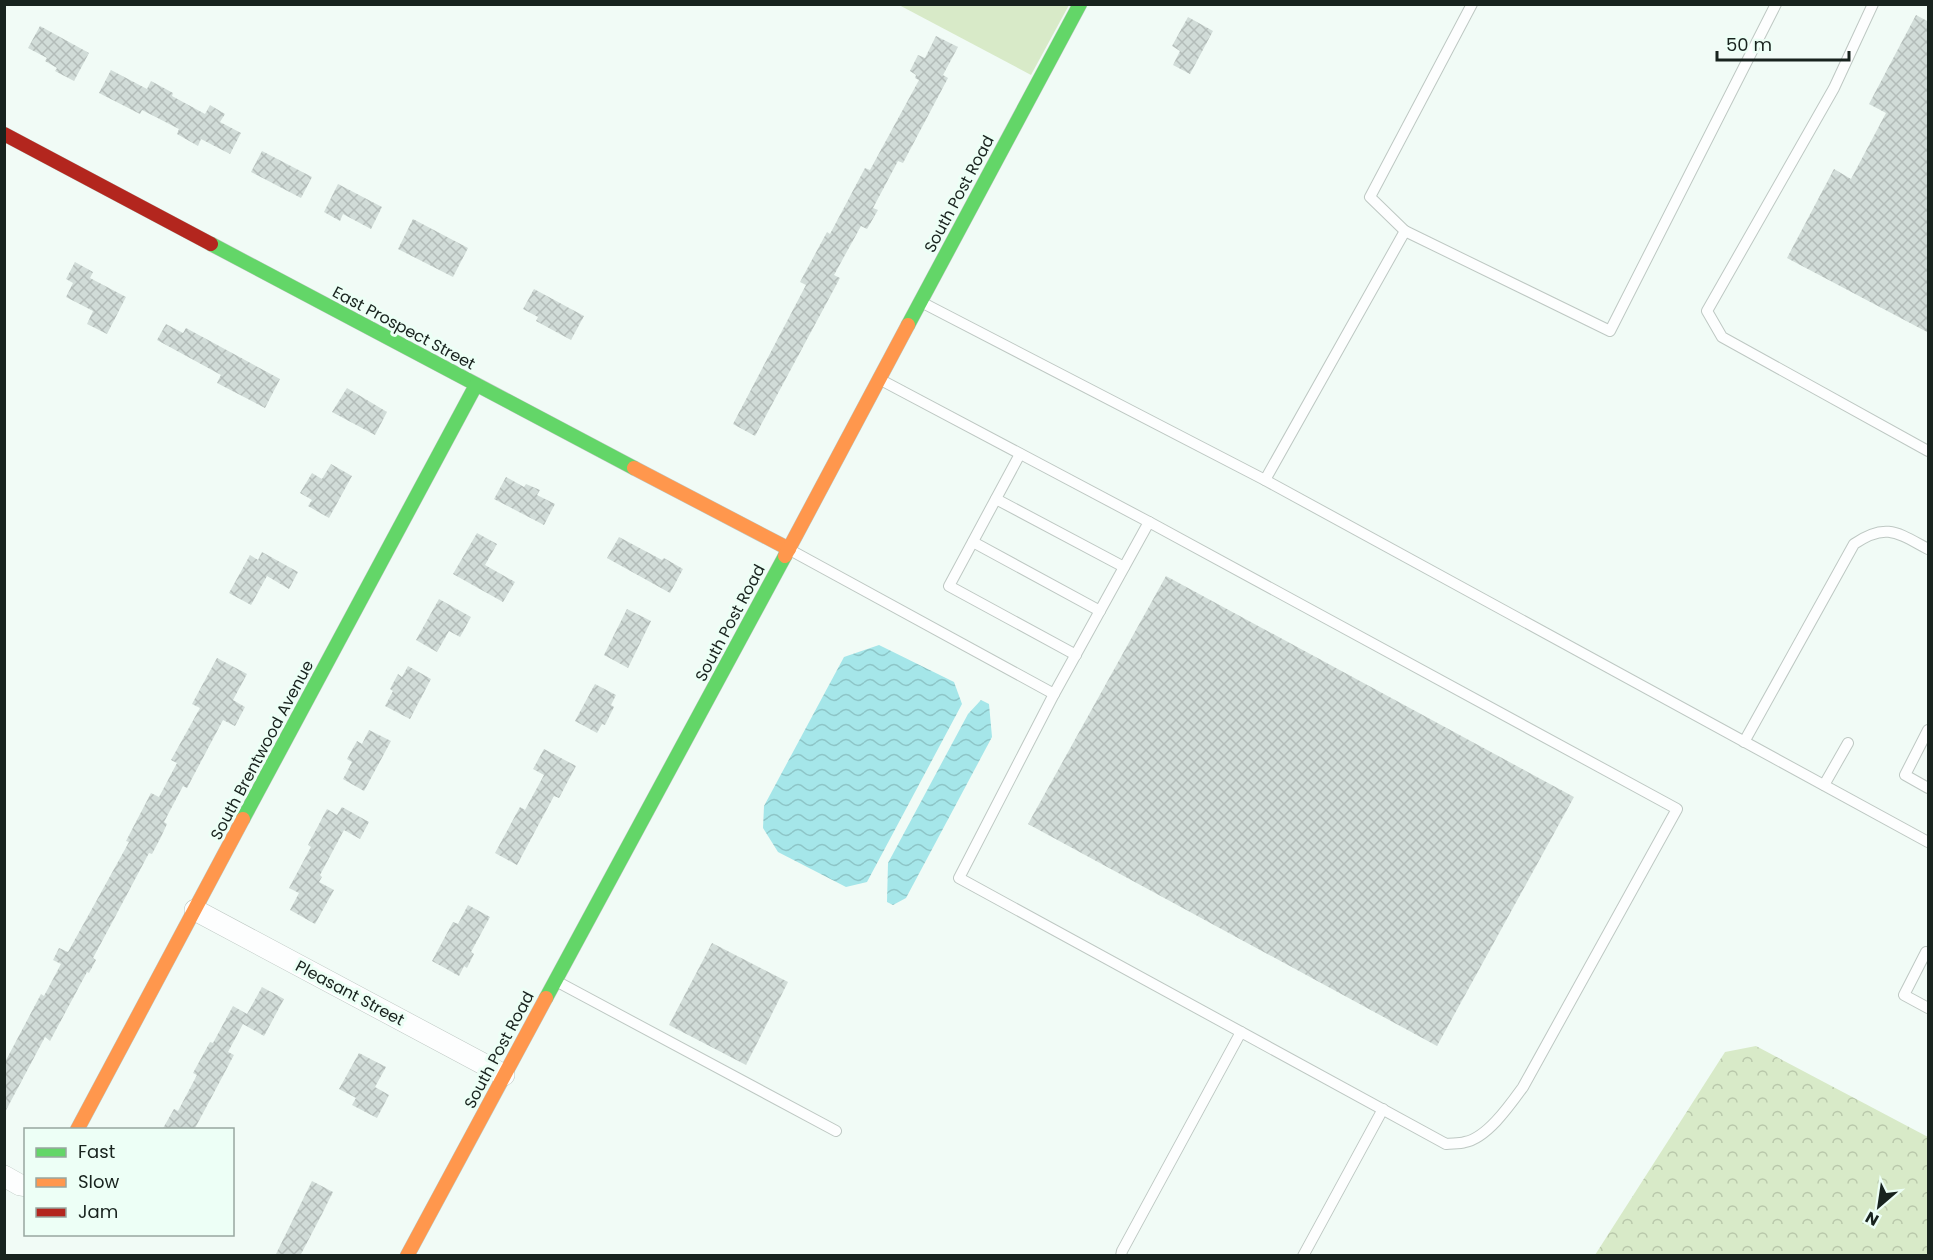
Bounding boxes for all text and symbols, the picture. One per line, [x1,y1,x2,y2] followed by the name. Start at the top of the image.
[1717,24,1849,62] scale bar
[1726,32,1772,57] text: 50 m
[918,131,1000,257] street label: South Post Road
[329,281,480,375] street label: East Prospect Street
[689,560,771,686] street label: South Post Road
[205,656,319,844] street label: South Brentwood Avenue
[291,955,409,1031] street label: Pleasant Street
[458,987,540,1113] street label: South Post Road
[24,1128,234,1236] legend
[78,1139,115,1164] text: Fast
[78,1169,120,1194] text: Slow
[1849,1176,1909,1236] north arrow
[78,1199,118,1224] text: Jam
[1861,1206,1883,1232] text: N

